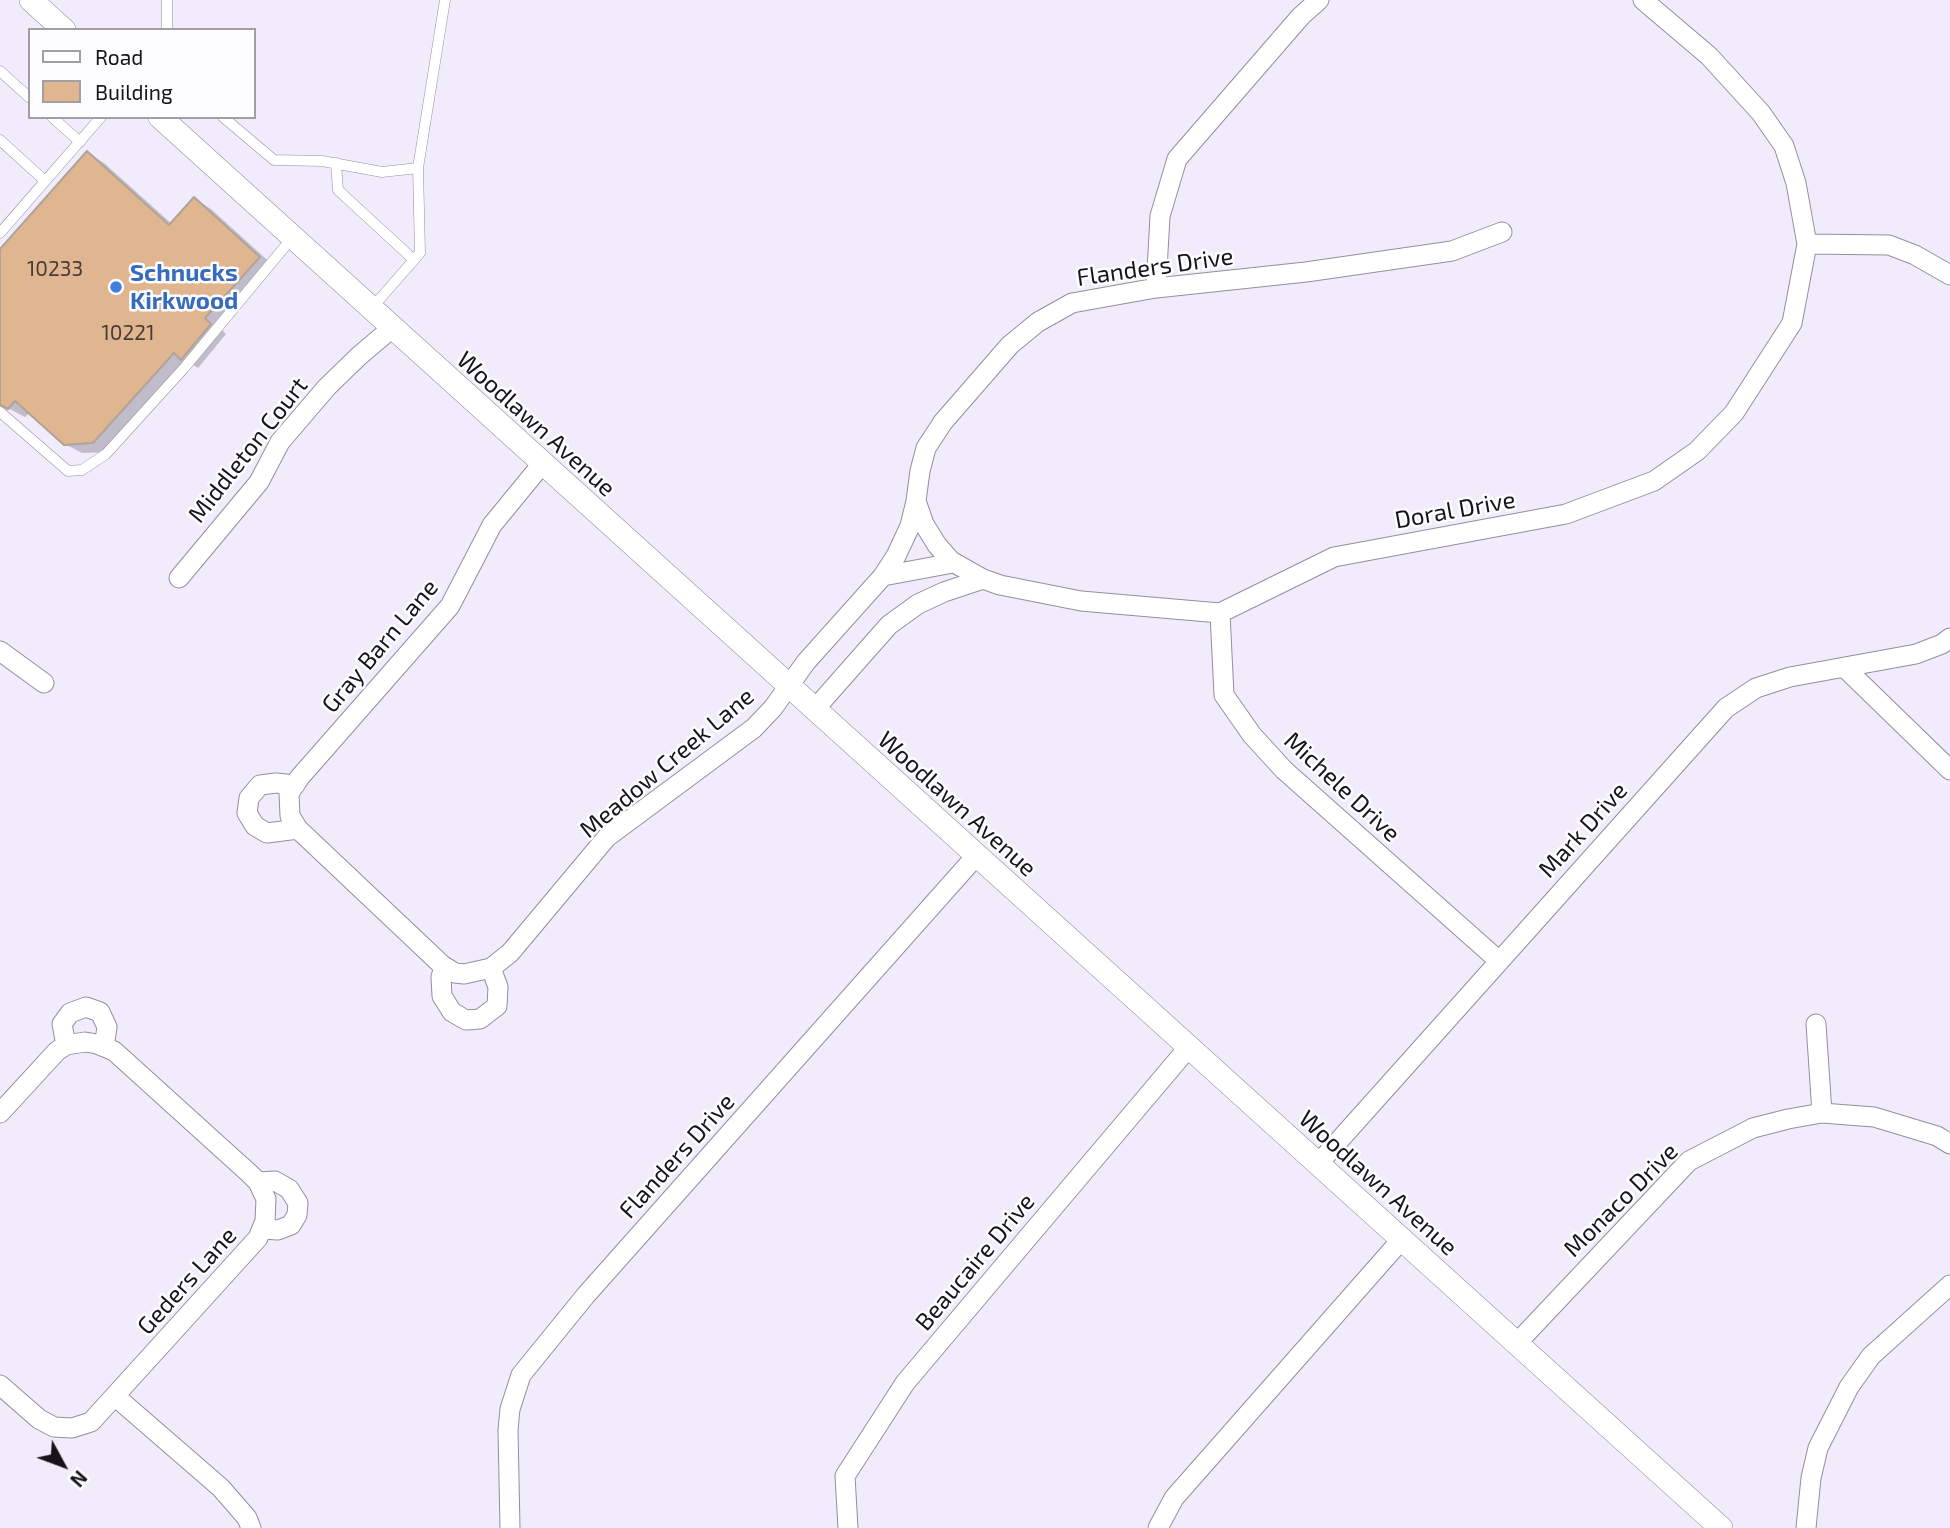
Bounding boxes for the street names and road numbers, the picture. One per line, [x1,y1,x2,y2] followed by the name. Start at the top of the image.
[1075,242,1235,292] street label: Flanders Drive
[451,345,621,503] street label: Woodlawn Avenue
[182,372,314,528] street label: Middleton Court
[1393,485,1517,535] street label: Doral Drive
[316,573,444,719] street label: Gray Barn Lane
[574,682,760,844] street label: Meadow Creek Lane
[872,725,1042,883] street label: Woodlawn Avenue
[1278,726,1406,848] street label: Michele Drive
[1533,776,1633,884] street label: Mark Drive
[613,1088,741,1224] street label: Flanders Drive
[1293,1104,1463,1262] street label: Woodlawn Avenue
[1558,1137,1684,1263] street label: Monaco Drive
[909,1188,1041,1336] street label: Beaucaire Drive
[131,1222,243,1340] street label: Geders Lane

